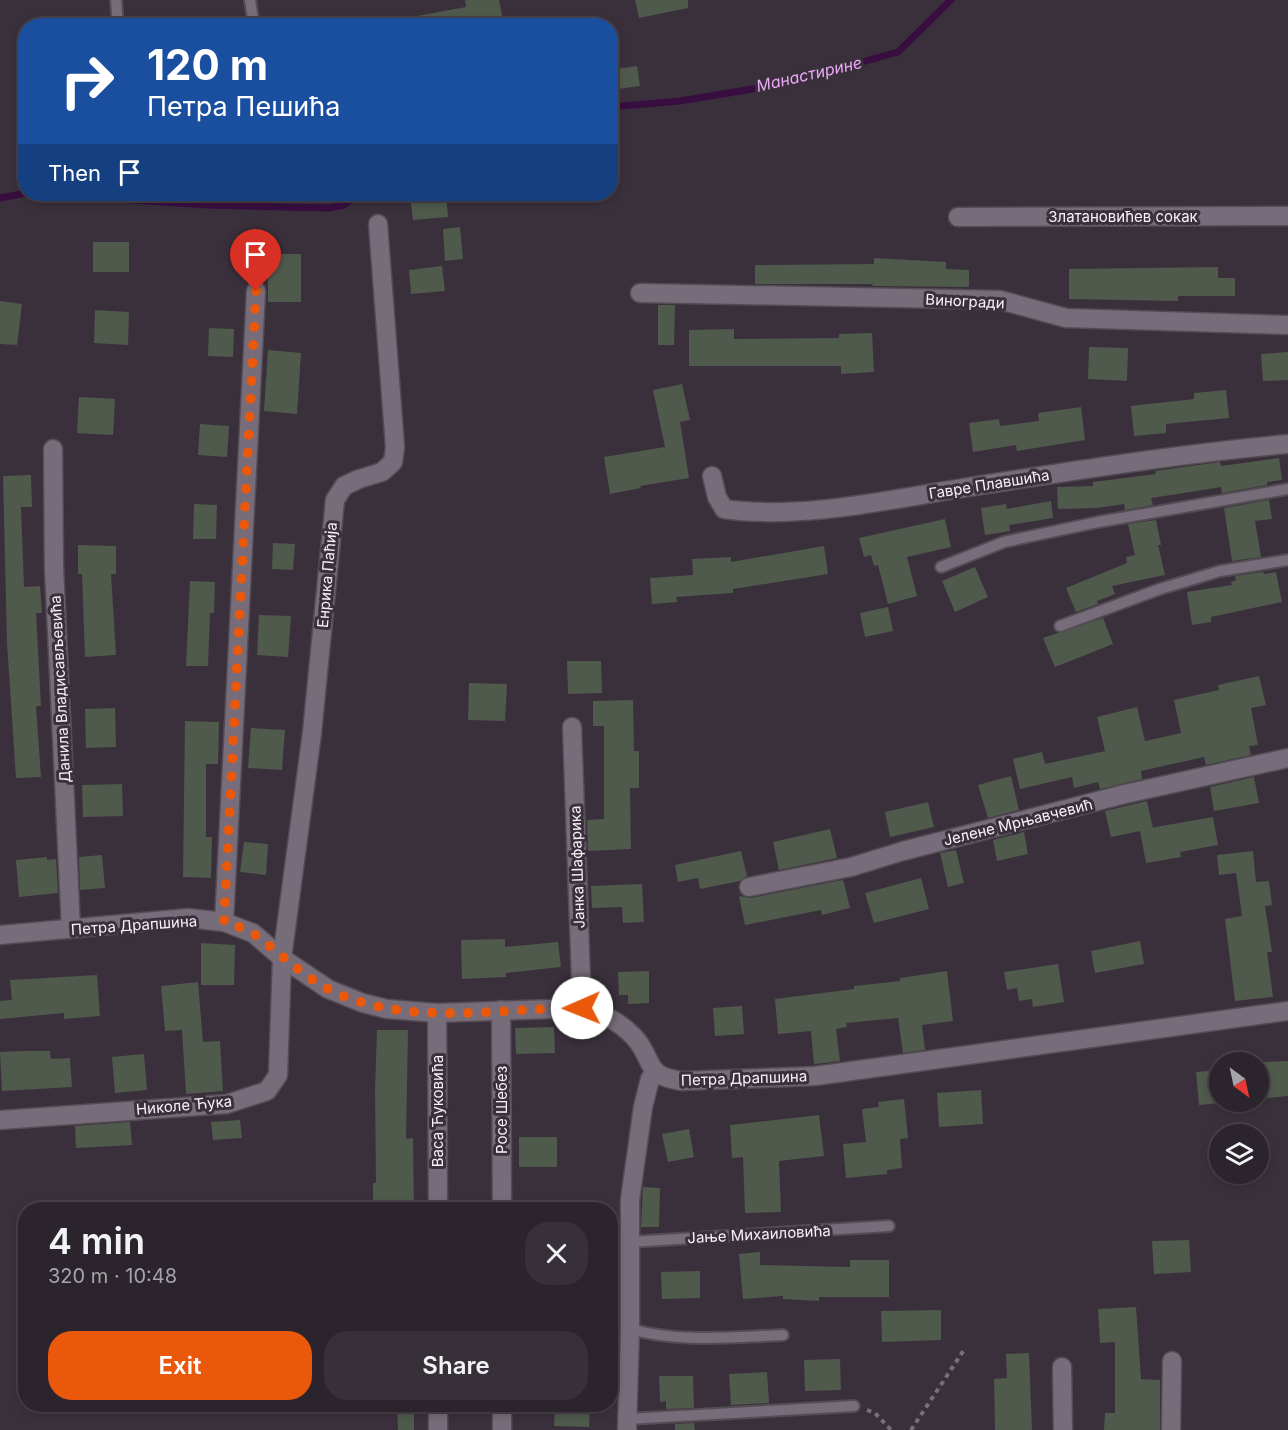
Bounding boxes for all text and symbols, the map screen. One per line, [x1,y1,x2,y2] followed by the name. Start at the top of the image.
[147,39,268,90] text: 120 m
[48,42,126,120] icon: right
[754,52,864,96] water label: Манастирине
[147,90,340,123] text: Петра Пешића
[113,156,146,189] icon: arrive
[48,160,101,186] text: Then
[1048,207,1198,226] street label: Златановићев сокак
[230,229,281,291] pin
[239,238,272,271] icon: arrive
[925,289,1005,313] street label: Виногради
[927,465,1051,503] street label: Гавре Плавшића
[313,521,341,629] street label: Енрика Паћија
[46,595,74,783] street label: Данила Владисављевића
[941,794,1095,850] street label: Јелене Мрњавчевић
[565,805,589,929] street label: Јанка Шафарика
[70,911,198,939] street label: Петра Драпшина
[550,976,614,1040] position arrow
[1209,1052,1269,1112] north arrow
[1209,1052,1269,1184] map controls
[428,1055,447,1167] street label: Васа Ћуковића
[492,1066,511,1154] street label: Росе Шебез
[680,1066,808,1090] street label: Петра Драпшина
[135,1091,233,1119] street label: Николе Ћука
[1209,1124,1269,1184] button: layers
[48,1219,145,1263] text: 4 min
[687,1221,831,1247] street label: Јање Михаиловића
[525,1222,588,1285] button: close
[48,1264,177,1288] text: 320 m · 10:48
[48,1331,312,1400] button: Exit
[324,1331,588,1400] button: Share

